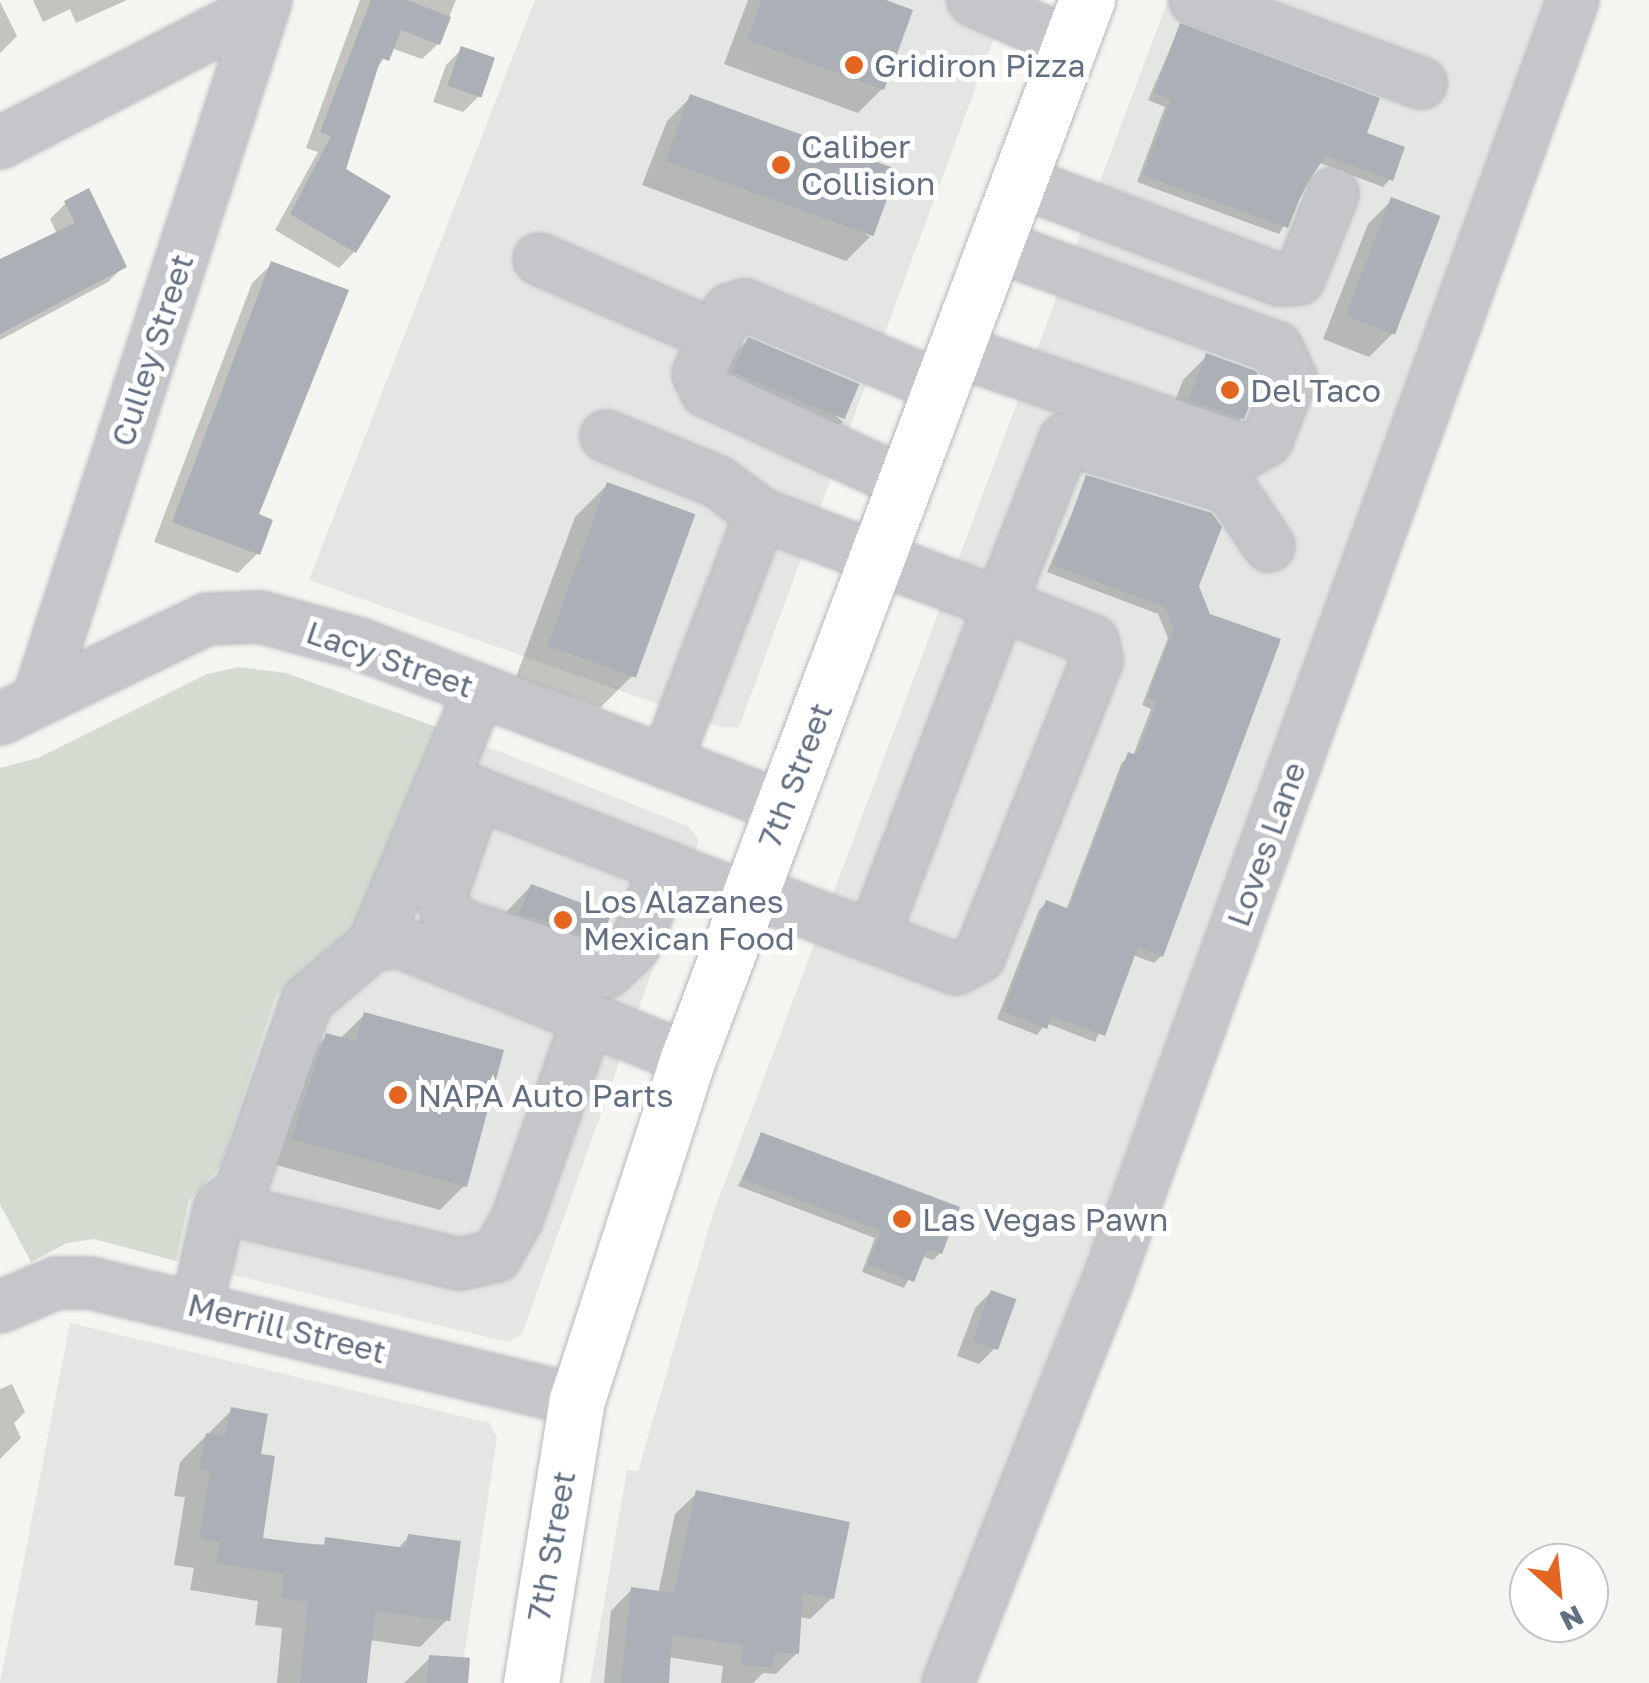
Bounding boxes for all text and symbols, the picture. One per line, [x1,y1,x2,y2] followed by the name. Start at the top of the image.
[874,46,1085,84] place label: Gridiron Pizza
[843,54,865,76] marker: Gridiron Pizza
[801,128,935,203] place label: Caliber Collision
[770,154,792,176] marker: Caliber Collision
[103,249,201,451] street label: Culley Street
[1250,371,1381,409] place label: Del Taco
[1219,379,1241,401] marker: Del Taco
[301,613,479,705] street label: Lacy Street
[750,697,840,853] street label: 7th Street
[1219,757,1313,931] street label: Loves Lane
[583,883,795,958] place label: Los Alazanes Mexican Food
[552,909,574,931] marker: Los Alazanes Mexican Food
[418,1076,673,1114] place label: NAPA Auto Parts
[387,1084,409,1106] marker: NAPA Auto Parts
[922,1200,1168,1238] place label: Las Vegas Pawn
[891,1208,913,1230] marker: Las Vegas Pawn
[184,1285,390,1371] street label: Merrill Street
[519,1468,583,1624] street label: 7th Street
[1509,1543,1609,1643] north arrow
[1555,1599,1589,1638] text: N

